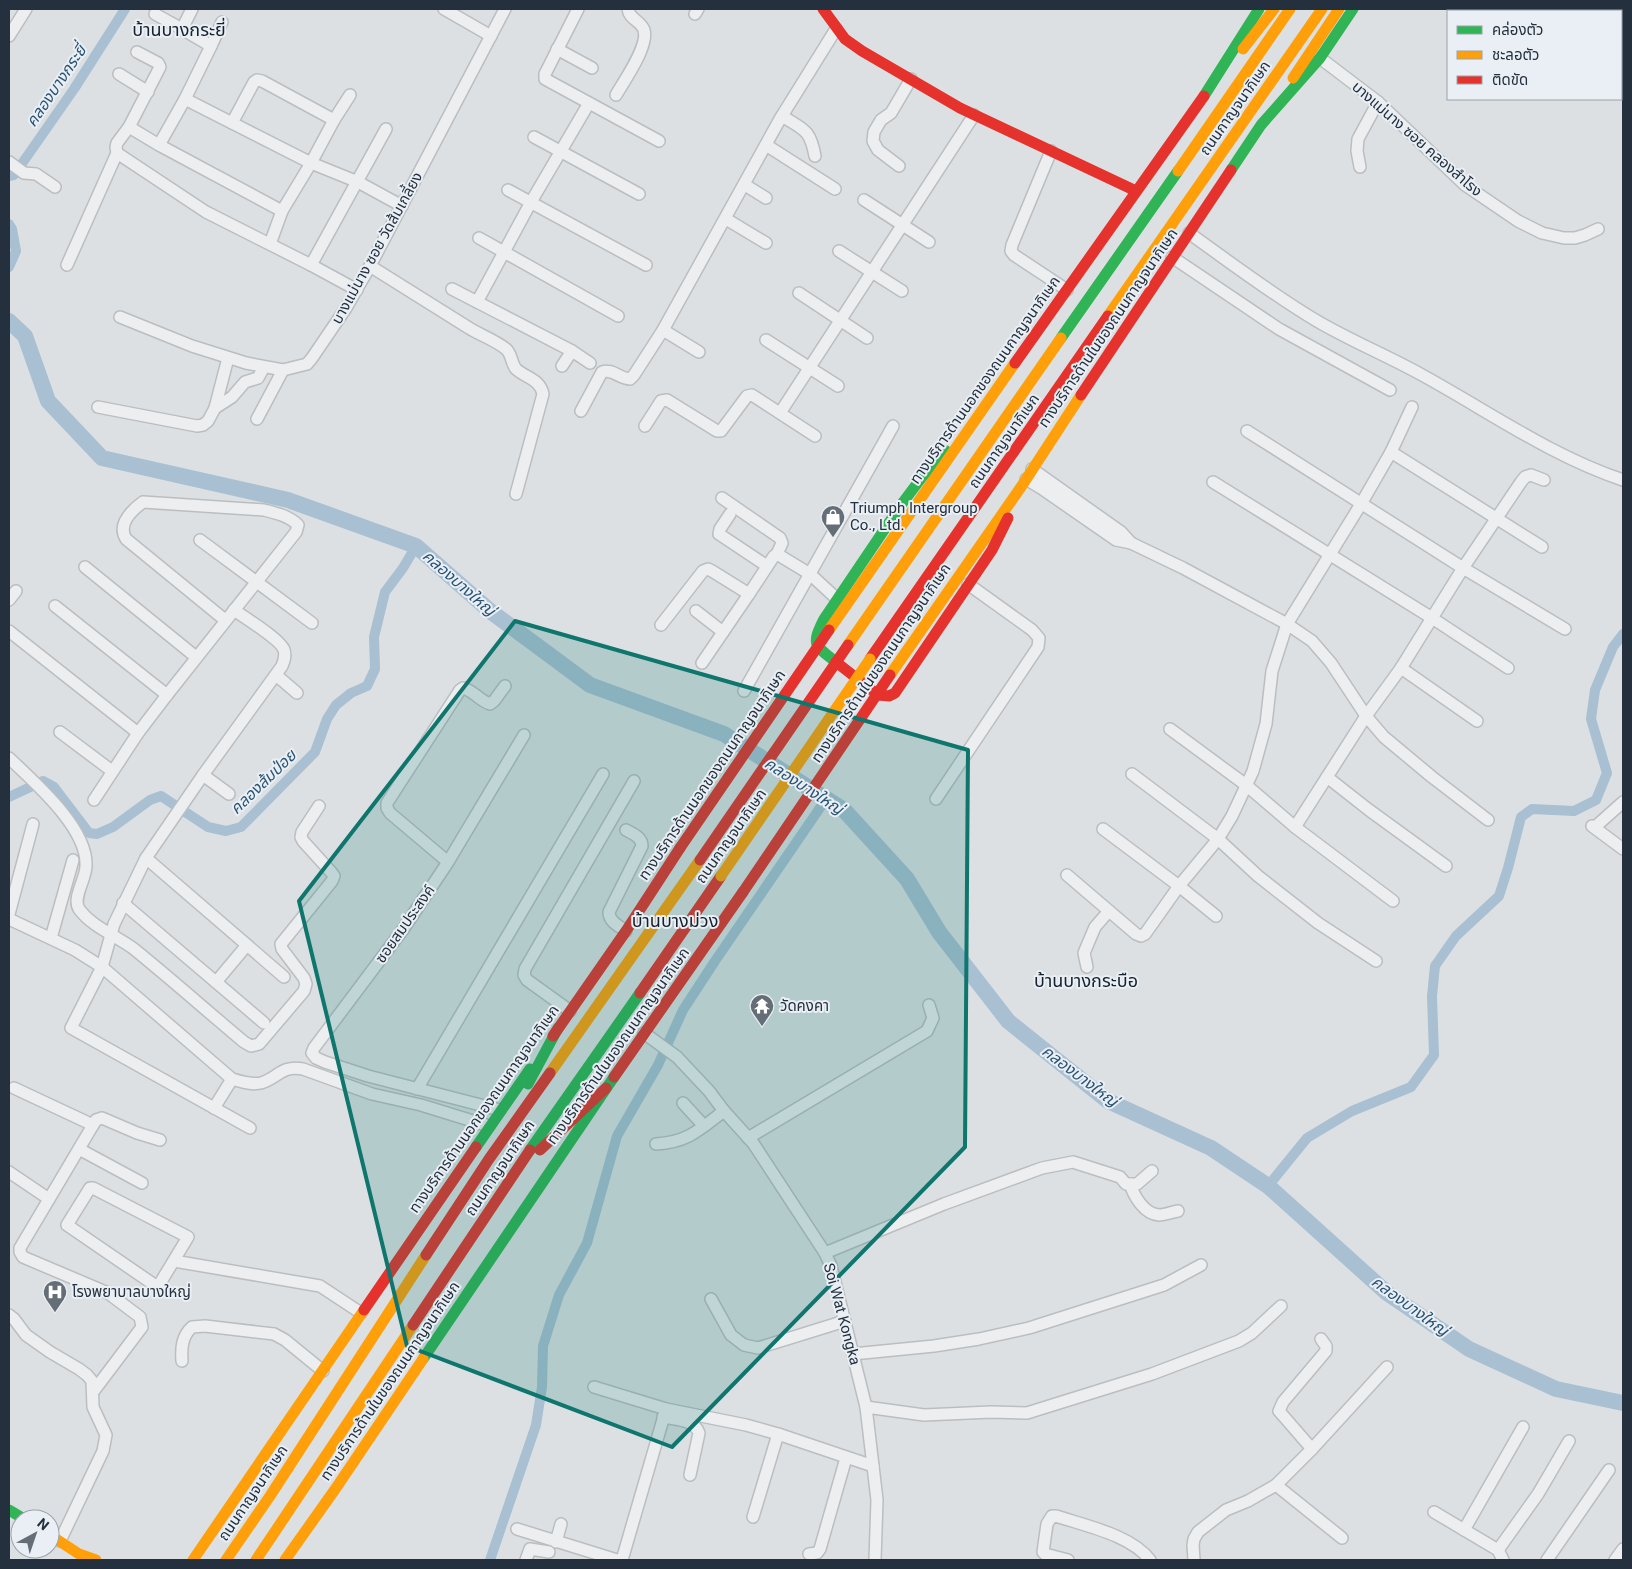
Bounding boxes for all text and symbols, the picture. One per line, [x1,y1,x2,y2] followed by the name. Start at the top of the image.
[1447,10,1622,100] legend
[132,17,226,40] district label: บ้านบางกระยี่
[1492,21,1543,39] text: คล่องตัว
[20,38,92,130] water label: คลองบางกระยี่
[1492,46,1539,64] text: ชะลอตัว
[1196,57,1274,159] street label: ถนนกาญจนาภิเษก
[1492,71,1528,89] text: ติดขัด
[1348,78,1486,200] street label: บางแม่นาง ซอย คลองสำโรง
[326,168,426,327] street label: บางแม่นาง ซอย วัดส้มเกลี้ยง
[1034,225,1182,431] street label: ทางบริการด้านในของถนนกาญจนาภิเษก
[906,273,1064,487] street label: ทางบริการด้านนอกของถนนกาญจนาภิเษก
[965,390,1043,492] street label: ถนนกาญจนาภิเษก
[850,499,978,534] place label: Triumph Intergroup Co., Ltd.
[820,504,846,538] shop icon: Triumph Intergroup Co., Ltd.
[419,546,501,621] water label: คลองบางใหญ่
[807,560,955,766] street label: ทางบริการด้านในของถนนกาญจนาภิเษก
[635,667,789,883] street label: ทางบริการด้านนอกของถนนกาญจนาภิเษก
[226,745,301,818] water label: คลองส้มป่อย
[761,754,849,820] water label: คลองบางใหญ่
[692,785,770,887] street label: ถนนกาญจนาภิเษก
[372,882,438,966] street label: ซอยสมประสงค์
[632,910,718,931] district label: บ้านบางม่วง
[543,944,693,1148] street label: ทางบริการด้านในของถนนกาญจนาภิเษก
[1034,970,1138,991] district label: บ้านบางกระบือ
[749,993,775,1027] temple icon: วัดคงคา
[780,997,829,1015] place label: วัดคงคา
[405,1002,563,1216] street label: ทางบริการด้านนอกของถนนกาญจนาภิเษก
[1038,1041,1123,1112] water label: คลองบางใหญ่
[461,1117,539,1219] street label: ถนนกาญจนาภิเษก
[820,1261,864,1367] street label: Soi Wat Kongka
[1368,1272,1454,1341] water label: คลองบางใหญ่
[316,1278,464,1484] street label: ทางบริการด้านในของถนนกาญจนาภิเษก
[42,1279,68,1313] hospital icon: โรงพยาบาลบางใหญ่
[72,1283,191,1301] place label: โรงพยาบาลบางใหญ่
[214,1442,292,1544] street label: ถนนกาญจนาภิเษก
[10,1509,60,1559] north arrow
[34,1515,52,1533] text: N

